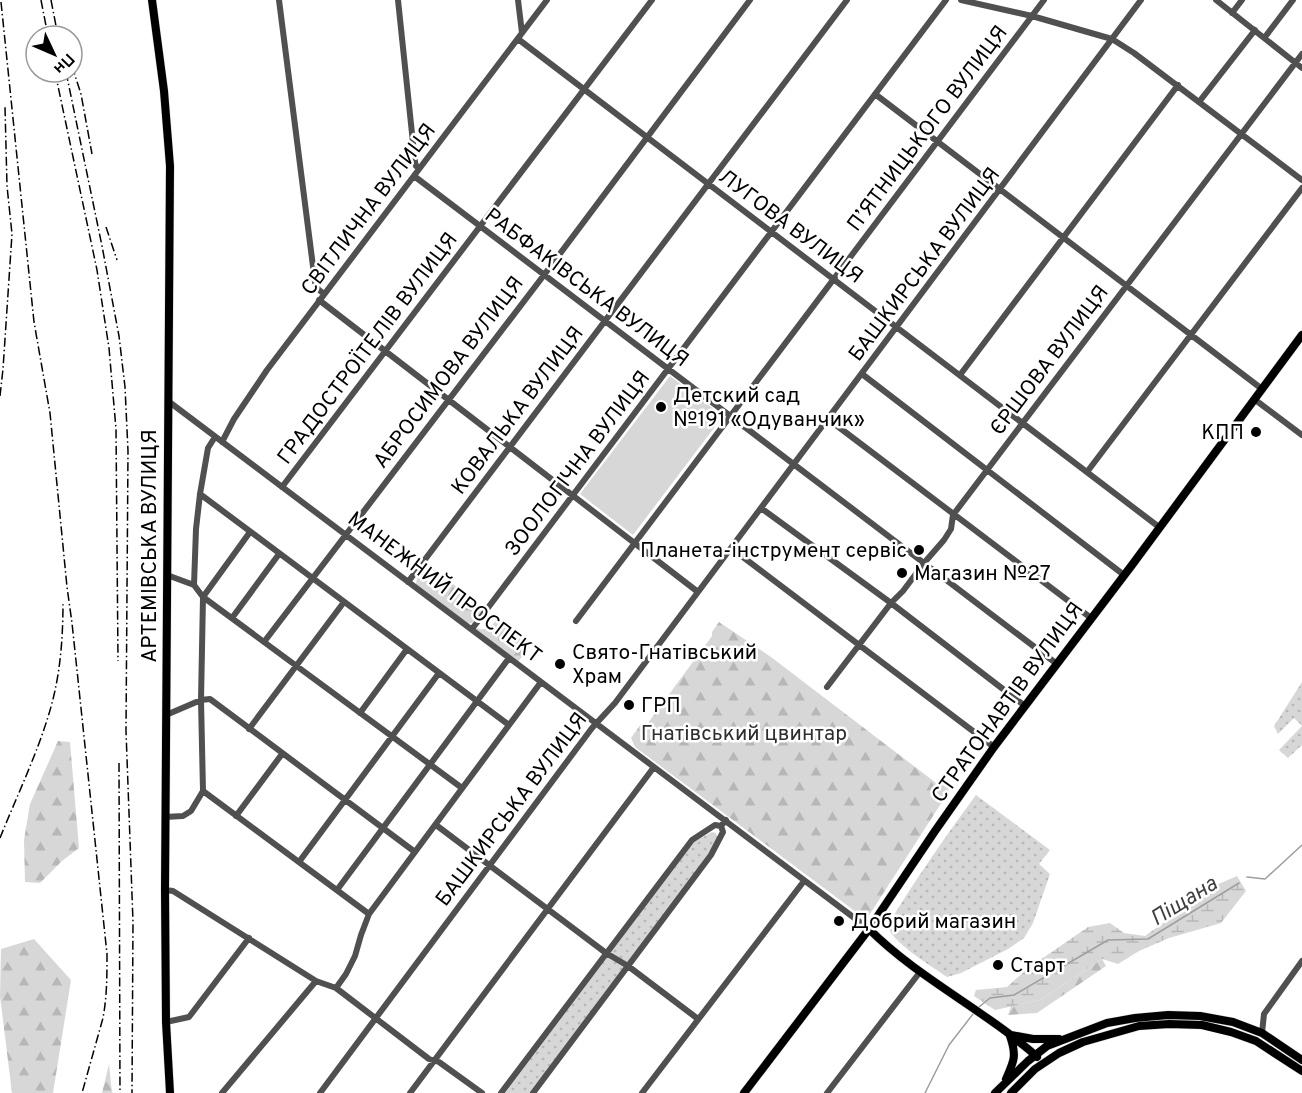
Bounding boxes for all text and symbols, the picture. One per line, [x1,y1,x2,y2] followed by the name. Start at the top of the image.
[842,21,1014,237] street label: П’ЯТНИЦЬКОГО ВУЛИЦЯ
[24,24,84,84] north arrow
[49,48,78,78] text: Пн
[296,119,443,301] street label: СВІТЛИЧНА ВУЛИЦЯ
[843,162,1007,367] street label: БАШКИРСЬКА ВУЛИЦЯ
[712,164,868,290] street label: ЛУГОВА ВУЛИЦЯ
[479,203,694,374] street label: РАБФАКІВСЬКА ВУЛИЦЯ
[272,227,464,470] street label: ГРАДОСТРОЇТЕЛIВ ВУЛИЦЯ
[368,271,530,474] street label: АБРОСИМОВА ВУЛИЦЯ
[985,280,1116,441] street label: ЄРШОВА ВУЛИЦЯ
[446,321,590,501] street label: КОВАЛЬКА ВУЛИЦЯ
[500,366,657,562] street label: ЗООЛОГІЧНА ВУЛИЦЯ
[673,383,865,434] place label: Детский сад №191 «Одуванчик»
[654,400,668,414] marker: Детский сад №191 «Одуванчик»
[1201,420,1244,447] place label: КПП
[1249,425,1263,439] marker: КПП
[137,429,164,663] street label: АРТЕМІВСЬКА ВУЛИЦЯ
[342,506,547,670] street label: МАНЕЖНИЙ ПРОСПЕКТ
[640,538,907,565] place label: Планета-інструмент сервіс
[912,543,926,557] marker: Планета-інструмент сервіс
[914,561,1051,588] place label: Магазин №27
[895,566,909,580] marker: Магазин №27
[926,597,1090,809] street label: СТРАТОНАВТІВ ВУЛИЦЯ
[572,640,757,691] place label: Свято-Гнатівський Храм
[553,657,567,671] marker: Свято-Гнатівський Храм
[641,693,681,720] place label: ГРП
[622,698,636,712] marker: ГРП
[430,707,594,912] street label: БАШКИРСЬКА ВУЛИЦЯ
[641,721,847,748] park label: Гнатівський цвинтар
[1146,871,1223,933] water label: Піщана
[851,909,1016,936] place label: Добрий магазин
[832,914,846,928] marker: Добрий магазин
[1010,953,1066,980] place label: Старт
[991,958,1005,972] marker: Старт

